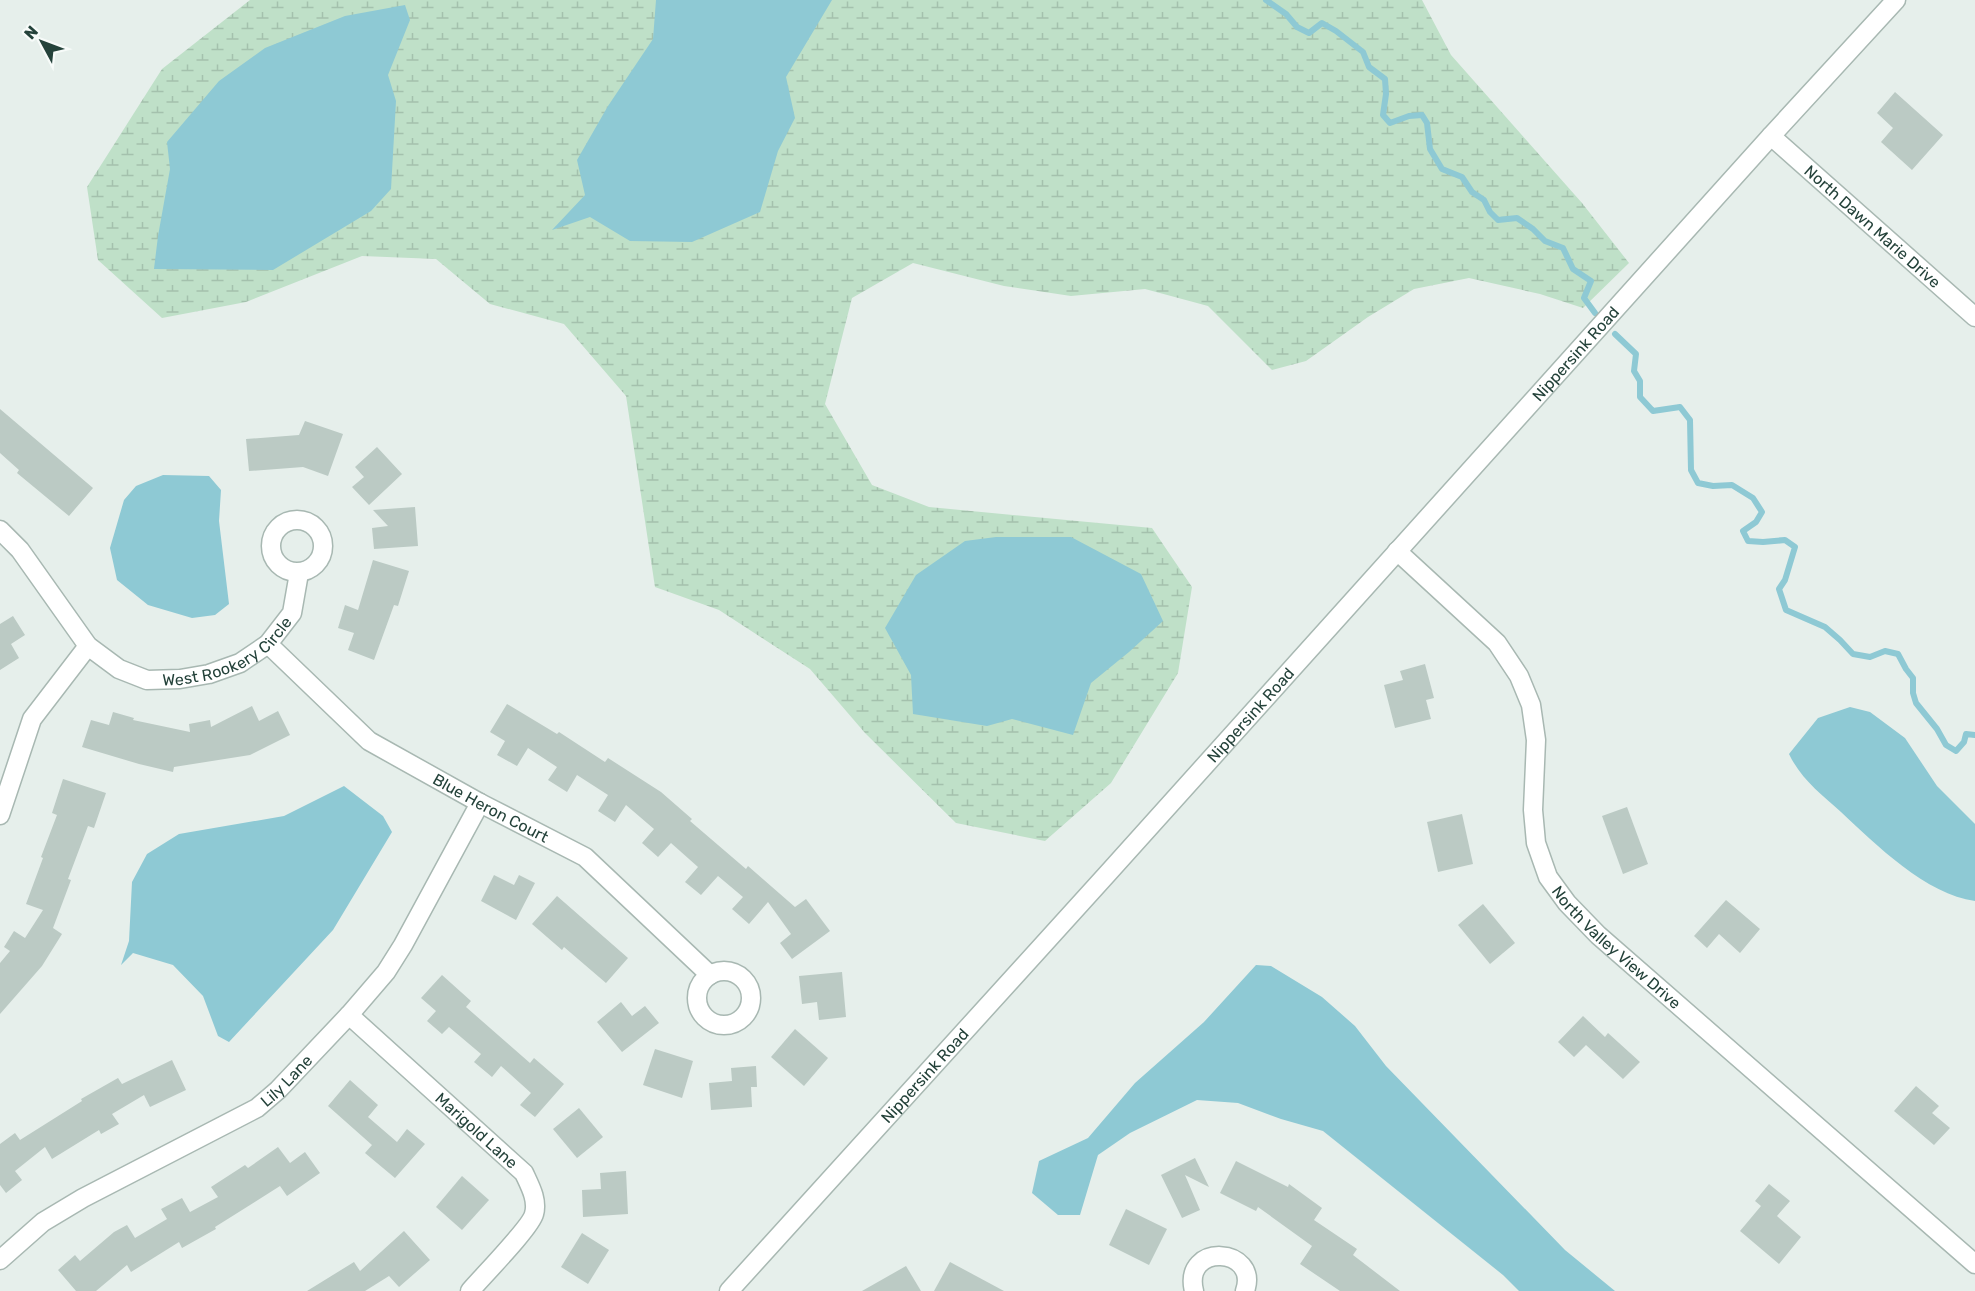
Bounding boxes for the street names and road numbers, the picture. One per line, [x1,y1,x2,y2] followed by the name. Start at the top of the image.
[1801,161,1945,292] street label: North Dawn Marie Drive
[1528,302,1623,405] street label: Nippersink Road
[162,613,295,689] street label: West Rookery Circle
[1203,664,1298,766] street label: Nippersink Road
[430,769,552,846] street label: Blue Heron Court
[1548,882,1685,1013] street label: North Valley View Drive
[877,1024,972,1127] street label: Nippersink Road
[256,1051,316,1111] street label: Lily Lane
[432,1088,522,1172] street label: Marigold Lane

